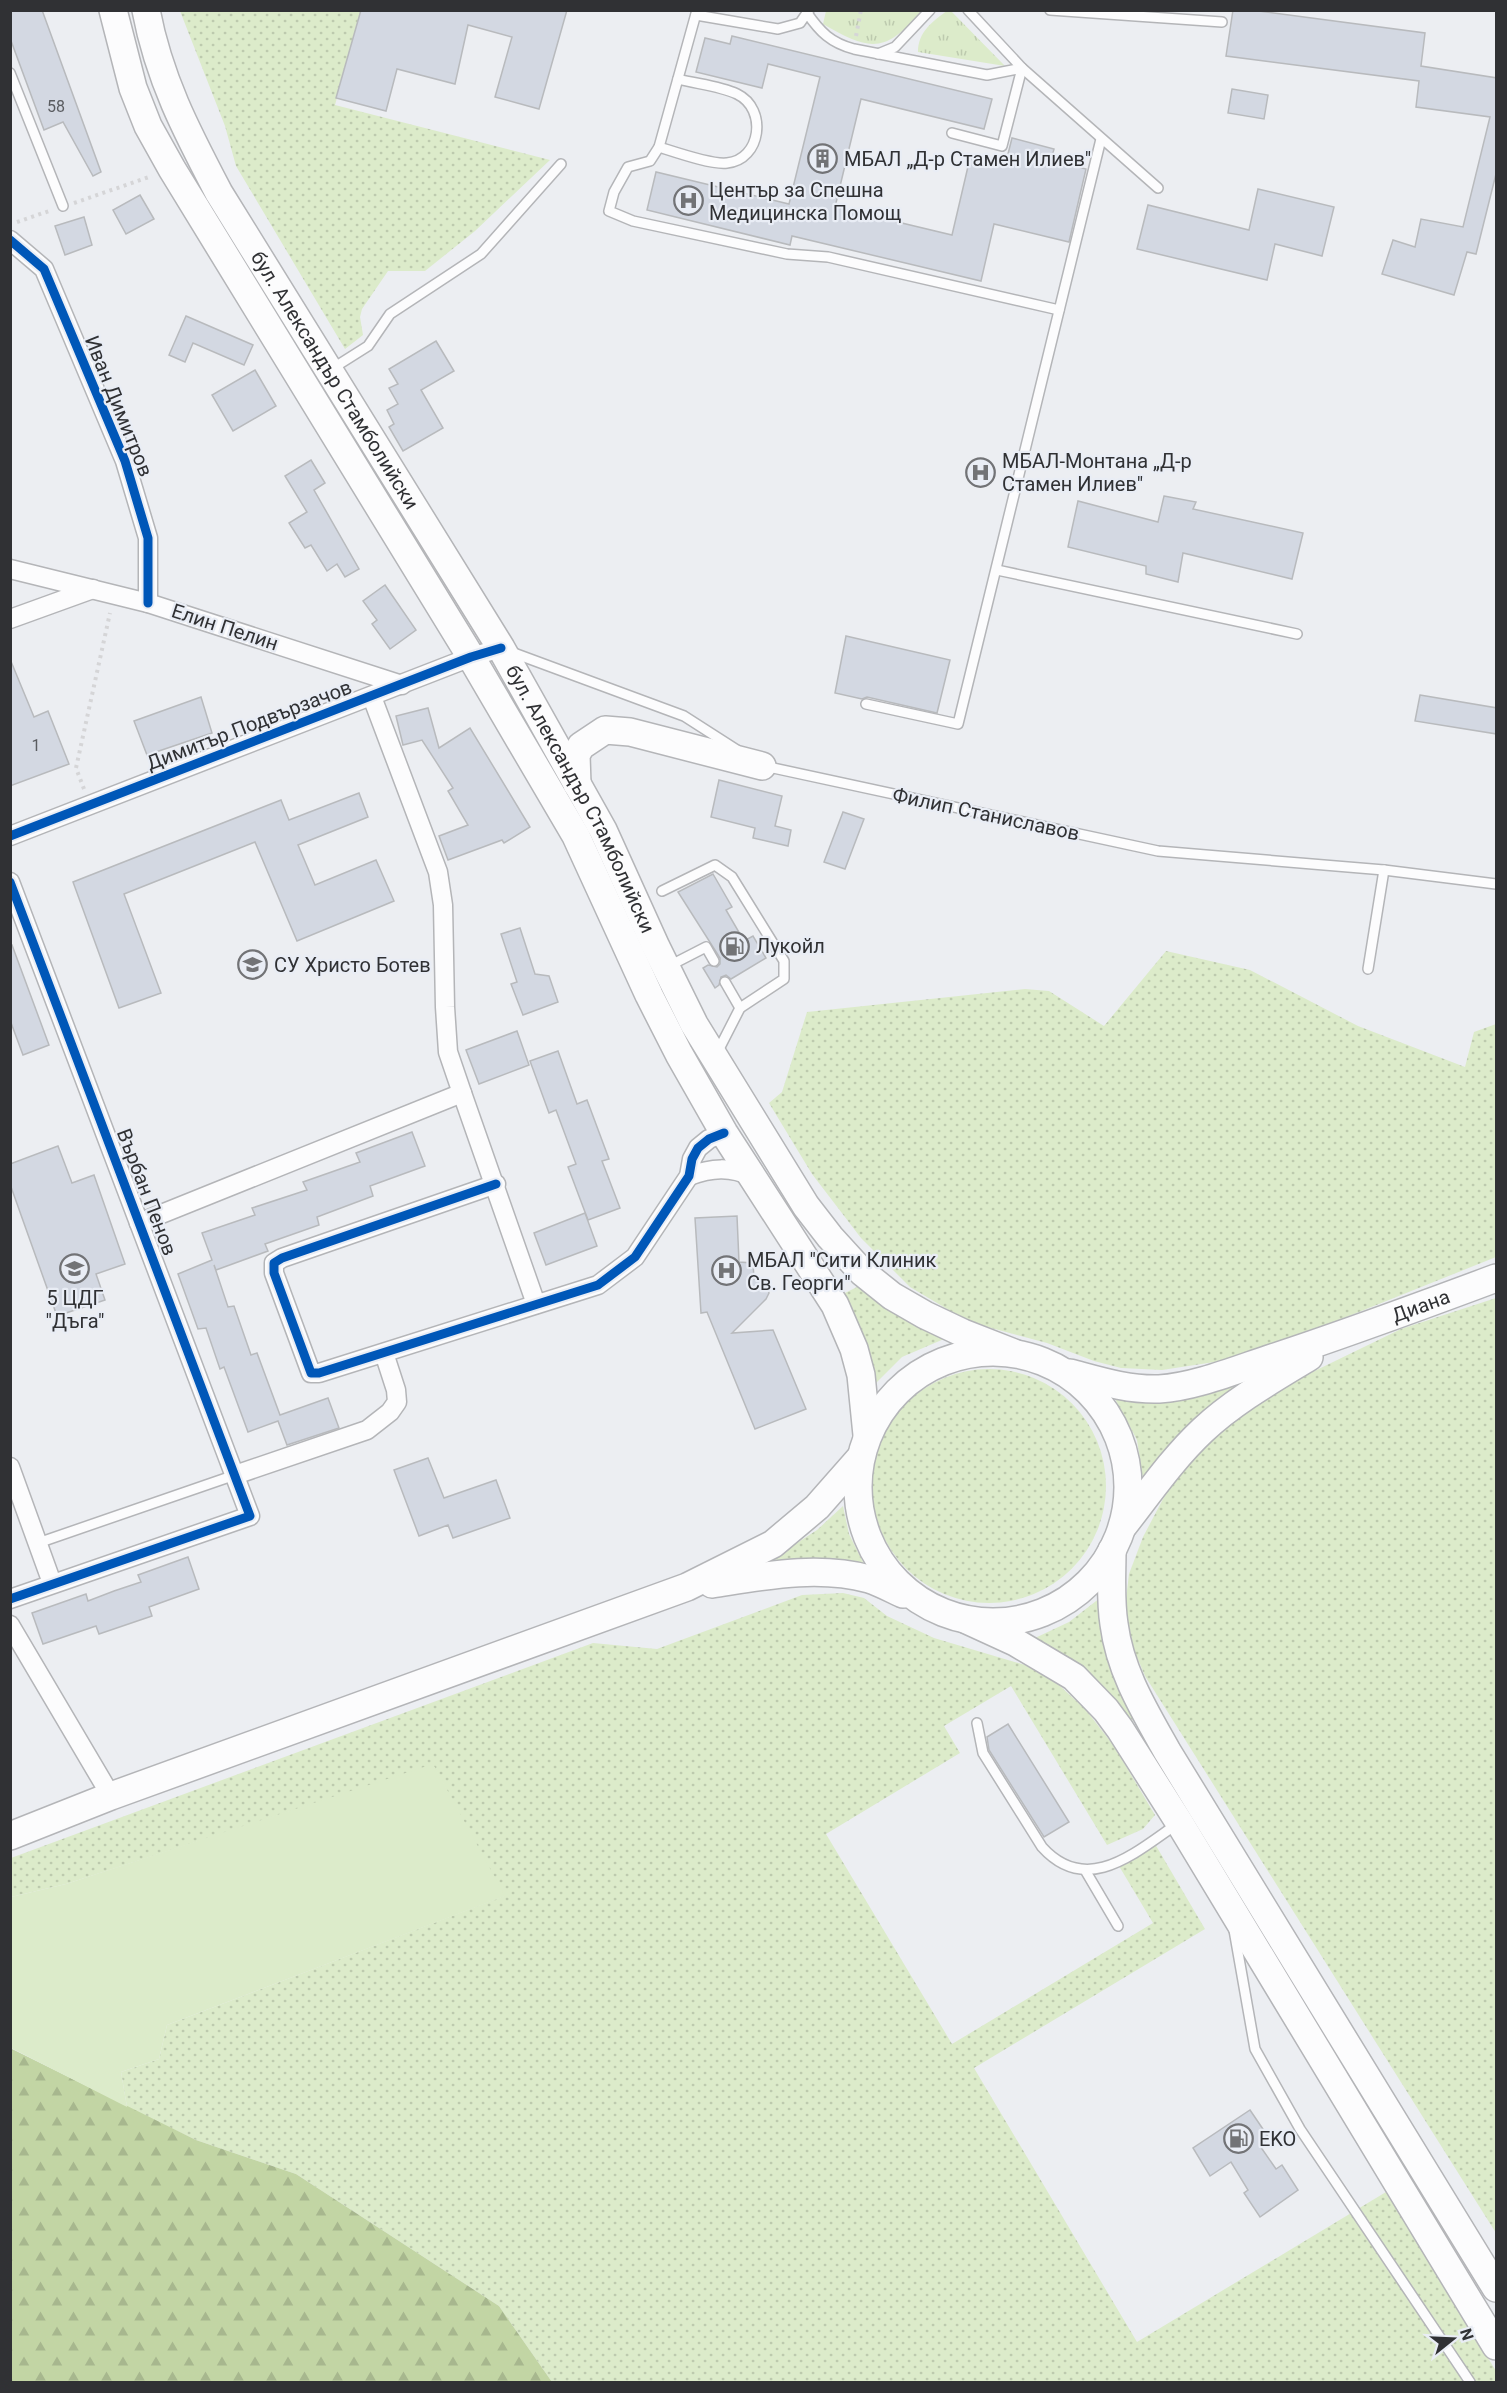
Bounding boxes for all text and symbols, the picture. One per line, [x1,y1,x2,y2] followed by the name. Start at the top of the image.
[47,97,65,116] house number: 58
[807,143,839,175] building icon: МБАЛ „Д-р Стамен Илиев"
[844,147,1091,171] place label: МБАЛ „Д-р Стамен Илиев"
[709,178,902,225] place label: Център за Спешна Медицинска Помощ
[672,185,704,217] hospital icon: Център за Спешна Медицинска Помощ
[246,247,424,514] street label: бул. Александър Стамболийски
[80,332,158,480] street label: Иван Димитров
[1002,449,1192,496] place label: МБАЛ-Монтана „Д-р Стамен Илиев"
[965,457,997,489] hospital icon: МБАЛ-Монтана „Д-р Стамен Илиев"
[169,599,281,655] street label: Елин Пелин
[501,661,660,937] street label: бул. Александър Стамболийски
[143,675,355,775] street label: Димитър Подвързачов
[32,736,41,755] house number: 1
[890,782,1082,846] street label: Филип Станиславов
[719,930,751,962] fuel station icon: Лукойл
[756,934,825,958] place label: Лукойл
[237,949,269,981] school or university icon: СУ Христо Ботев
[274,953,431,977] place label: СУ Христо Ботев
[112,1125,182,1259] street label: Върбан Пенов
[747,1248,937,1295] place label: МБАЛ "Сити Клиник Св. Георги"
[59,1252,91,1284] school or university icon: 5 ЦДГ "Дъга"
[710,1255,742,1287] hospital icon: МБАЛ "Сити Клиник Св. Георги"
[1389,1284,1453,1327] street label: Диана
[46,1286,104,1333] place label: 5 ЦДГ "Дъга"
[1222,2123,1254,2155] fuel station icon: EKO
[1259,2127,1296,2151] place label: EKO
[1423,2309,1483,2369] north arrow
[1456,2326,1478,2343] text: N

